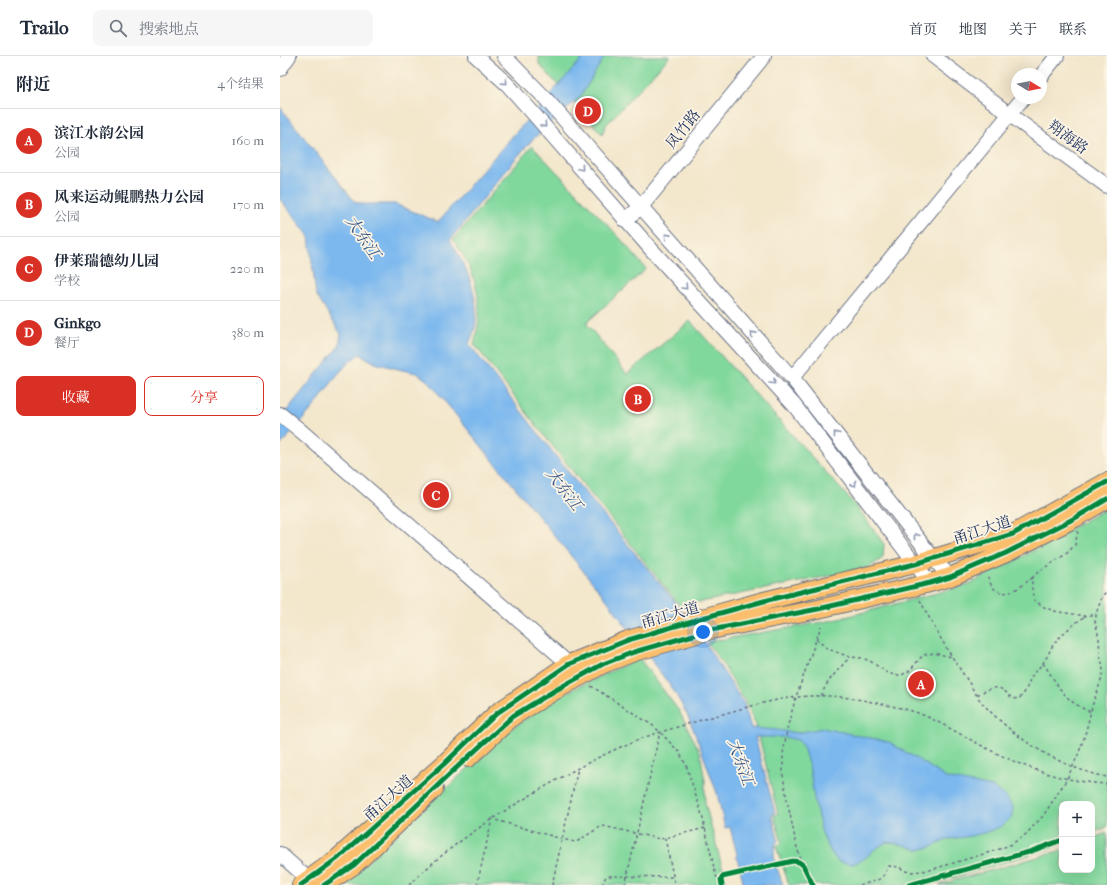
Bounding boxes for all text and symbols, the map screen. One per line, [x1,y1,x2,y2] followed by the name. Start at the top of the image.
[93,10,373,46] search box
[20,17,69,39] text: Trailo
[107,17,129,39] icon: search
[139,20,199,38] text: 搜索地点
[909,21,937,38] text: 首页
[959,21,987,38] text: 地图
[1009,21,1037,38] text: 关于
[1059,21,1087,38] text: 联系
[1011,68,1047,104] north arrow
[16,74,50,94] text: 附近
[217,76,264,91] text: 4个结果
[500,78,508,85] one-way arrow
[575,96,601,126] pin: D
[662,106,704,152] street label: 凤竹路
[1045,116,1091,158] street label: 翔海路
[539,120,547,128] one-way arrow
[54,124,144,142] text: 滨江水韵公园
[25,133,33,148] text: A
[232,133,264,148] text: 160 m
[54,145,80,160] text: 公园
[576,163,583,170] one-way arrow
[54,188,204,206] text: 风来运动鲲鹏热力公园
[25,197,33,212] text: B
[232,197,264,212] text: 170 m
[54,209,80,224] text: 公园
[342,212,385,264] water label: 大东江
[664,234,671,241] one-way arrow
[54,252,159,270] text: 伊莱瑞德幼儿园
[25,261,33,276] text: C
[230,261,264,276] text: 220 m
[54,273,80,288] text: 学校
[680,282,687,289] one-way arrow
[54,314,101,332] text: Ginkgo
[24,325,34,340] text: D
[231,325,264,340] text: 380 m
[751,331,758,338] one-way arrow
[54,335,80,350] text: 餐厅
[16,376,136,416] button: 收藏
[144,376,264,416] button: 分享
[768,378,775,385] one-way arrow
[625,384,651,414] pin: B
[834,431,841,438] one-way arrow
[542,464,587,515] water label: 大东江
[849,479,856,486] one-way arrow
[423,480,449,510] pin: C
[951,512,1013,548] street label: 甬江大道
[914,534,921,541] one-way arrow
[639,598,701,632] street label: 甬江大道
[693,622,713,642] your location
[908,669,934,699] pin: A
[724,736,758,790] water label: 大东江
[360,771,416,825] street label: 甬江大道
[1059,801,1095,873] map controls
[1059,801,1095,837] button: +
[1059,837,1095,873] button: −

